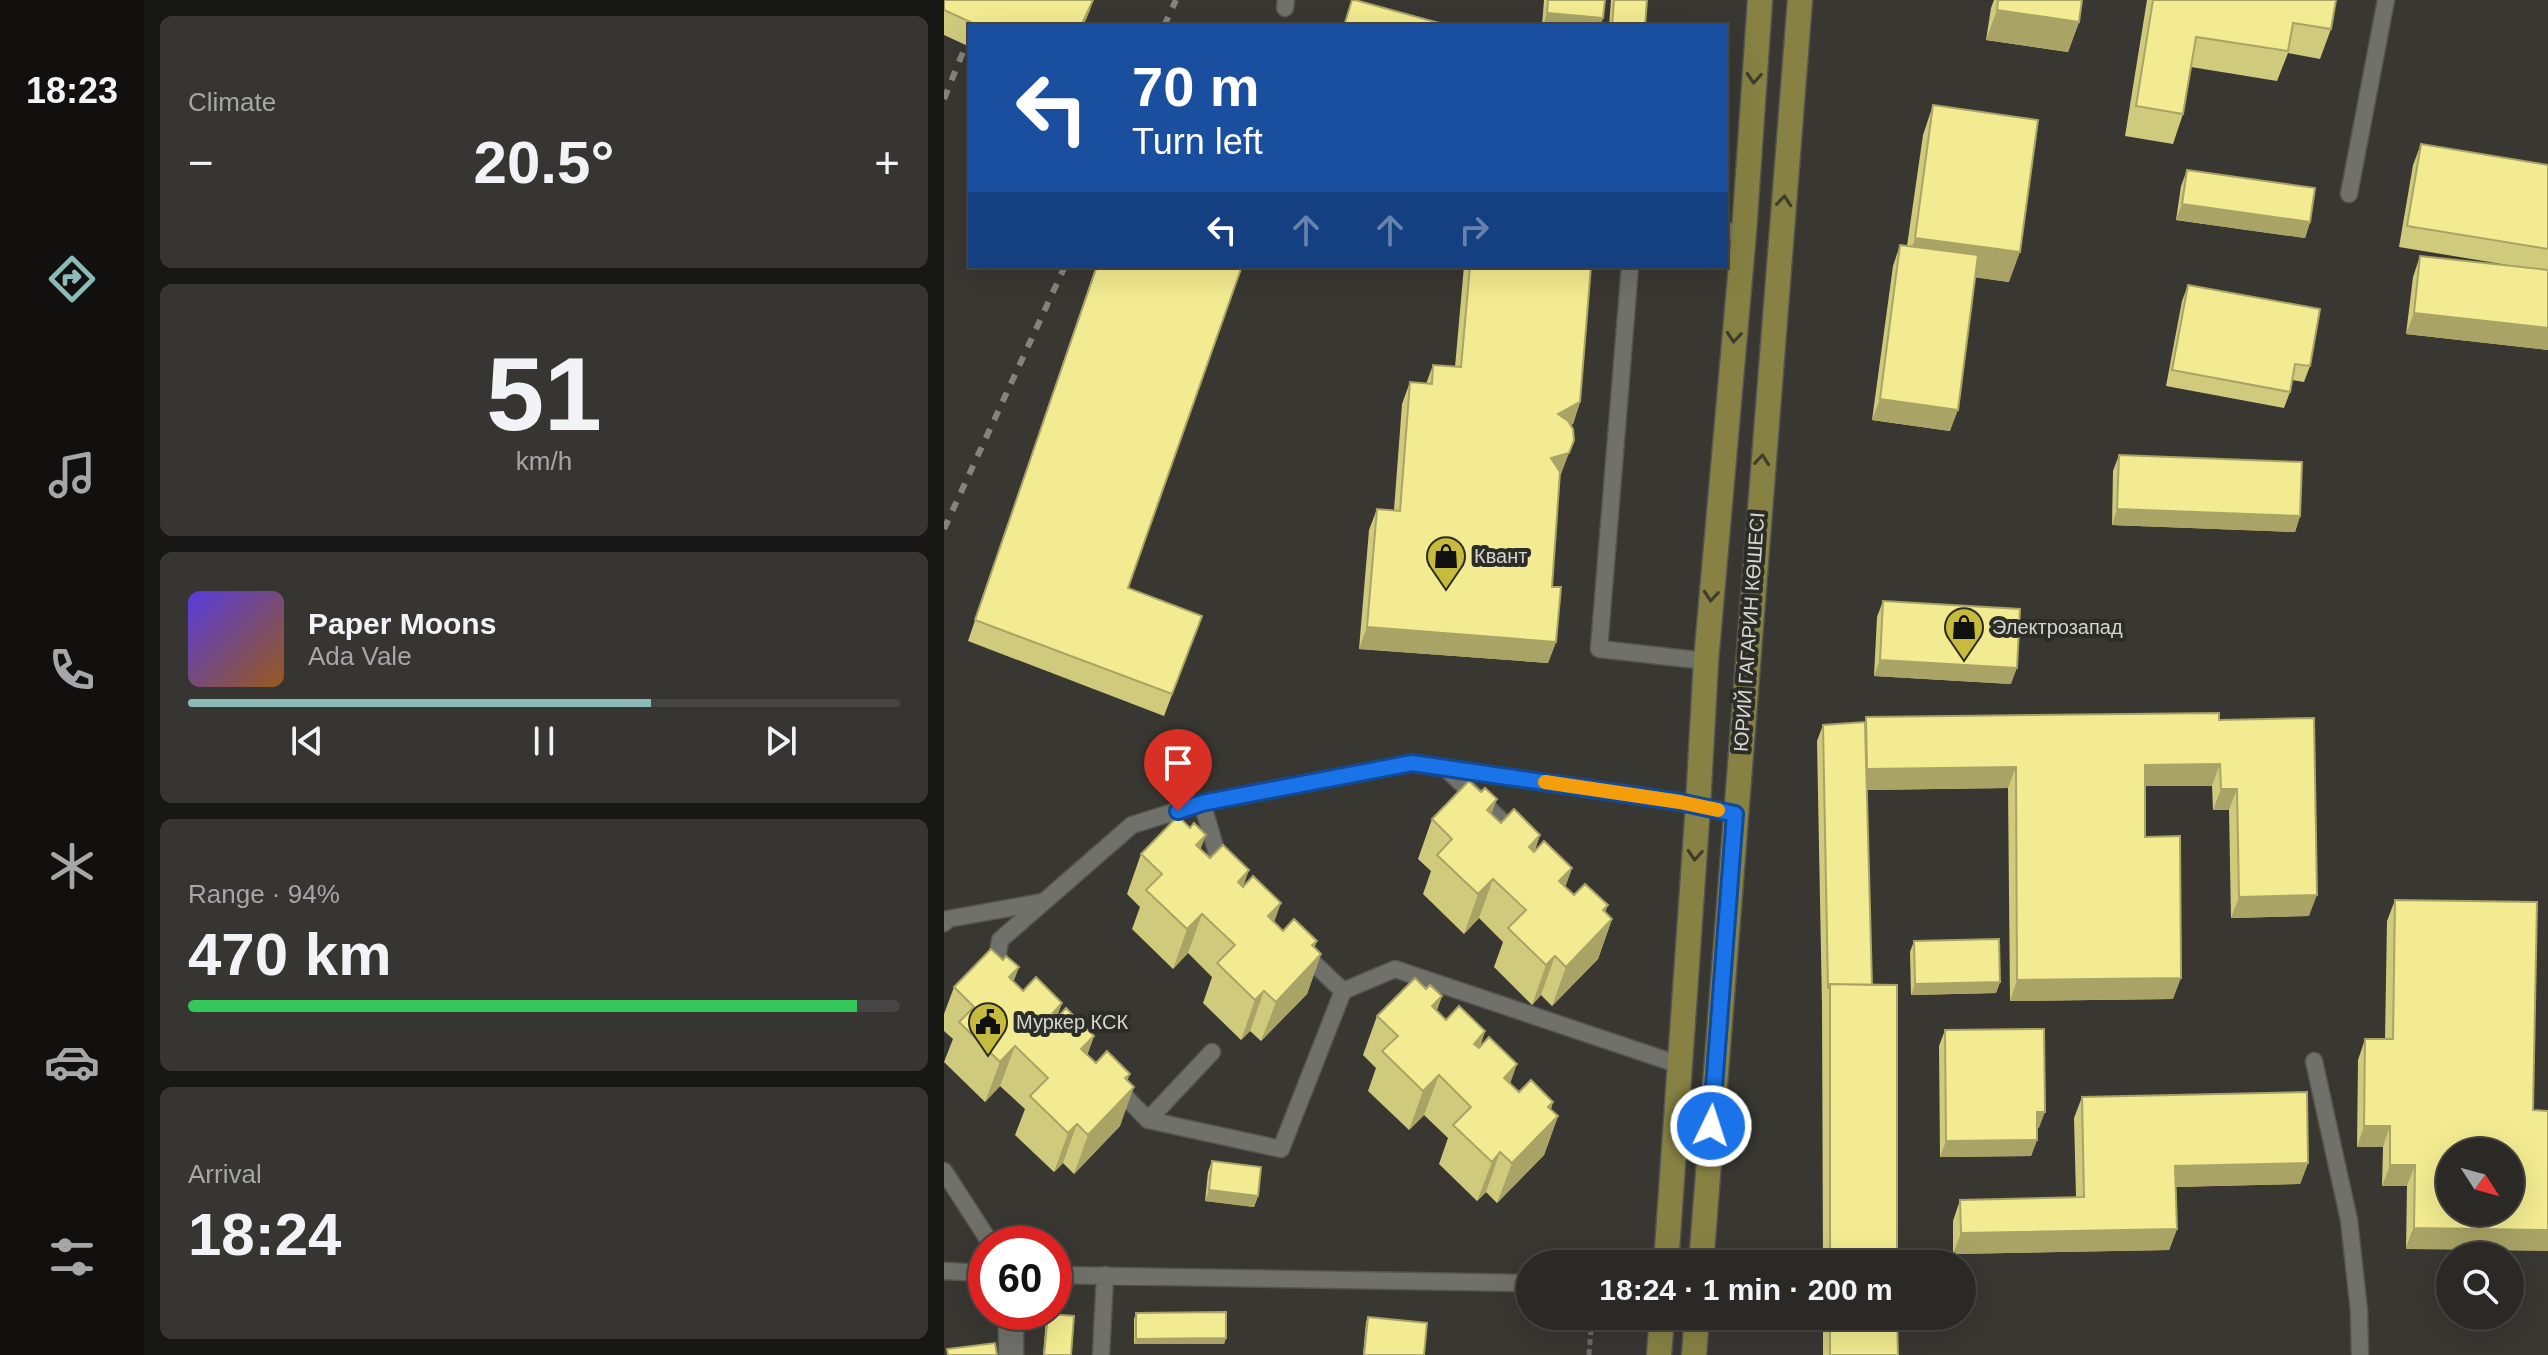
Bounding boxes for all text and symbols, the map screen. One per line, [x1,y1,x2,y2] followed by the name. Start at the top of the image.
[1132,55,1260,118] text: 70 m
[1000,56,1104,160] icon: left
[26,70,118,111] text: 18:23
[1746,72,1763,85] one-way arrow
[188,87,276,117] text: Climate
[1132,121,1263,162] text: Turn left
[474,129,614,196] text: 20.5°
[188,138,214,187] text: −
[874,138,900,187] text: +
[1775,194,1792,207] one-way arrow
[1200,208,1244,252] icon: left
[1284,208,1328,252] icon: ahead
[1368,208,1412,252] icon: ahead
[1452,208,1496,252] icon: right
[44,251,100,307] icon: directions
[1726,331,1743,344] one-way arrow
[486,336,602,452] text: 51
[516,446,572,476] text: km/h
[44,447,100,503] icon: music
[1754,453,1771,466] one-way arrow
[1729,511,1768,753] street label: ЮРИЙ ГАГАРИН КӨШЕСІ
[1425,535,1467,590] shop icon: Квант
[1474,545,1527,567] place label: Квант
[1703,590,1720,603] one-way arrow
[1943,606,1985,661] shop icon: Электрозапад
[308,607,496,640] text: Paper Moons
[1992,616,2123,638] place label: Электрозапад
[308,641,412,671] text: Ada Vale
[44,642,100,698] icon: phone
[285,719,329,763] icon: previous
[522,719,566,763] icon: pause
[759,719,803,763] icon: next
[1144,729,1212,811] pin
[1156,741,1200,785] icon: arrive
[44,838,100,894] icon: climate
[1687,849,1704,862] one-way arrow
[188,879,340,909] text: Range · 94%
[188,921,392,988] text: 470 km
[967,1001,1009,1056] public building icon: Муркер КСК
[1016,1011,1128,1033] place label: Муркер КСК
[44,1034,100,1090] icon: car
[1669,1084,1753,1168] position arrow
[2436,1138,2524,1226] north arrow
[2436,1138,2524,1330] map controls
[188,1159,262,1189] text: Arrival
[188,1201,341,1268] text: 18:24
[968,1226,1072,1330] speed limit sign: 60
[44,1229,100,1285] icon: filters
[2436,1242,2524,1330] button: search
[1599,1273,1893,1306] text: 18:24 · 1 min · 200 m

